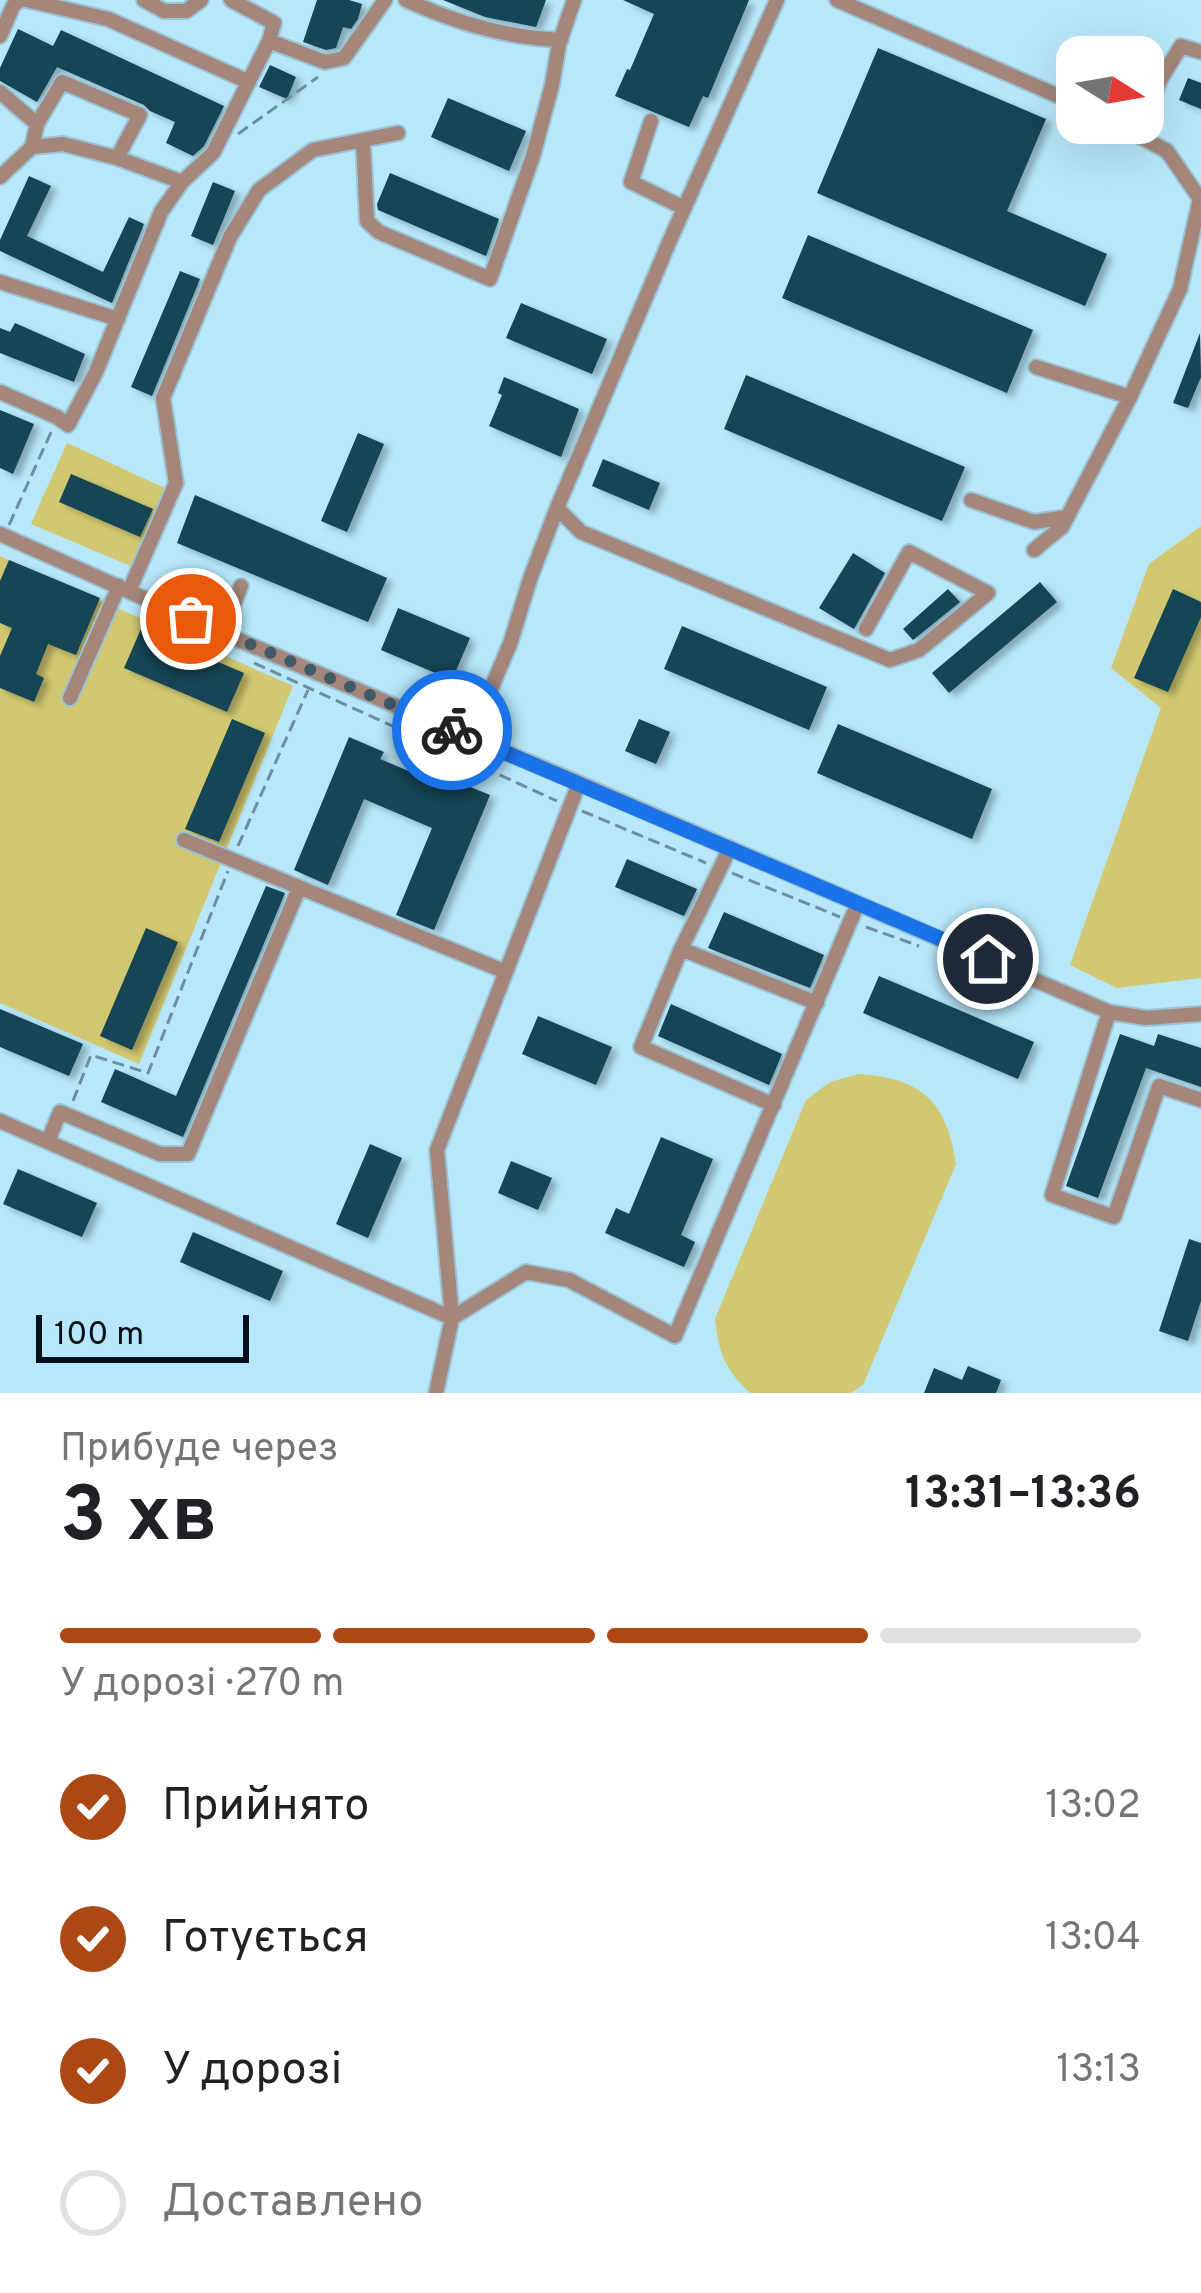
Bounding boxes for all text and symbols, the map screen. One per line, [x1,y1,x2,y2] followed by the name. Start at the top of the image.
[1056,36,1164,144] north arrow
[1056,36,1164,144] map controls
[140,568,242,670] pin
[158,586,224,652] icon: bag
[392,670,512,790] courier
[419,697,485,763] icon: bike
[937,908,1039,1010] pin
[955,926,1021,992] icon: home
[36,1309,249,1362] scale bar
[54,1315,144,1357] text: 100 m
[60,1426,339,1475] text: Прибуде через
[905,1467,1141,1524] text: 13:31–13:36
[60,1470,218,1569] text: 3 хв
[60,1661,344,1710] text: У дорозі · 270 m
[60,1774,126,1840] icon: check
[162,1779,369,1836] text: Прийнято
[1045,1783,1141,1832] text: 13:02
[60,1906,126,1972] icon: check
[162,1911,368,1968] text: Готується
[1045,1915,1141,1964] text: 13:04
[60,2038,126,2104] icon: check
[162,2043,342,2100] text: У дорозі
[1056,2047,1141,2096] text: 13:13
[162,2175,423,2232] text: Доставлено

